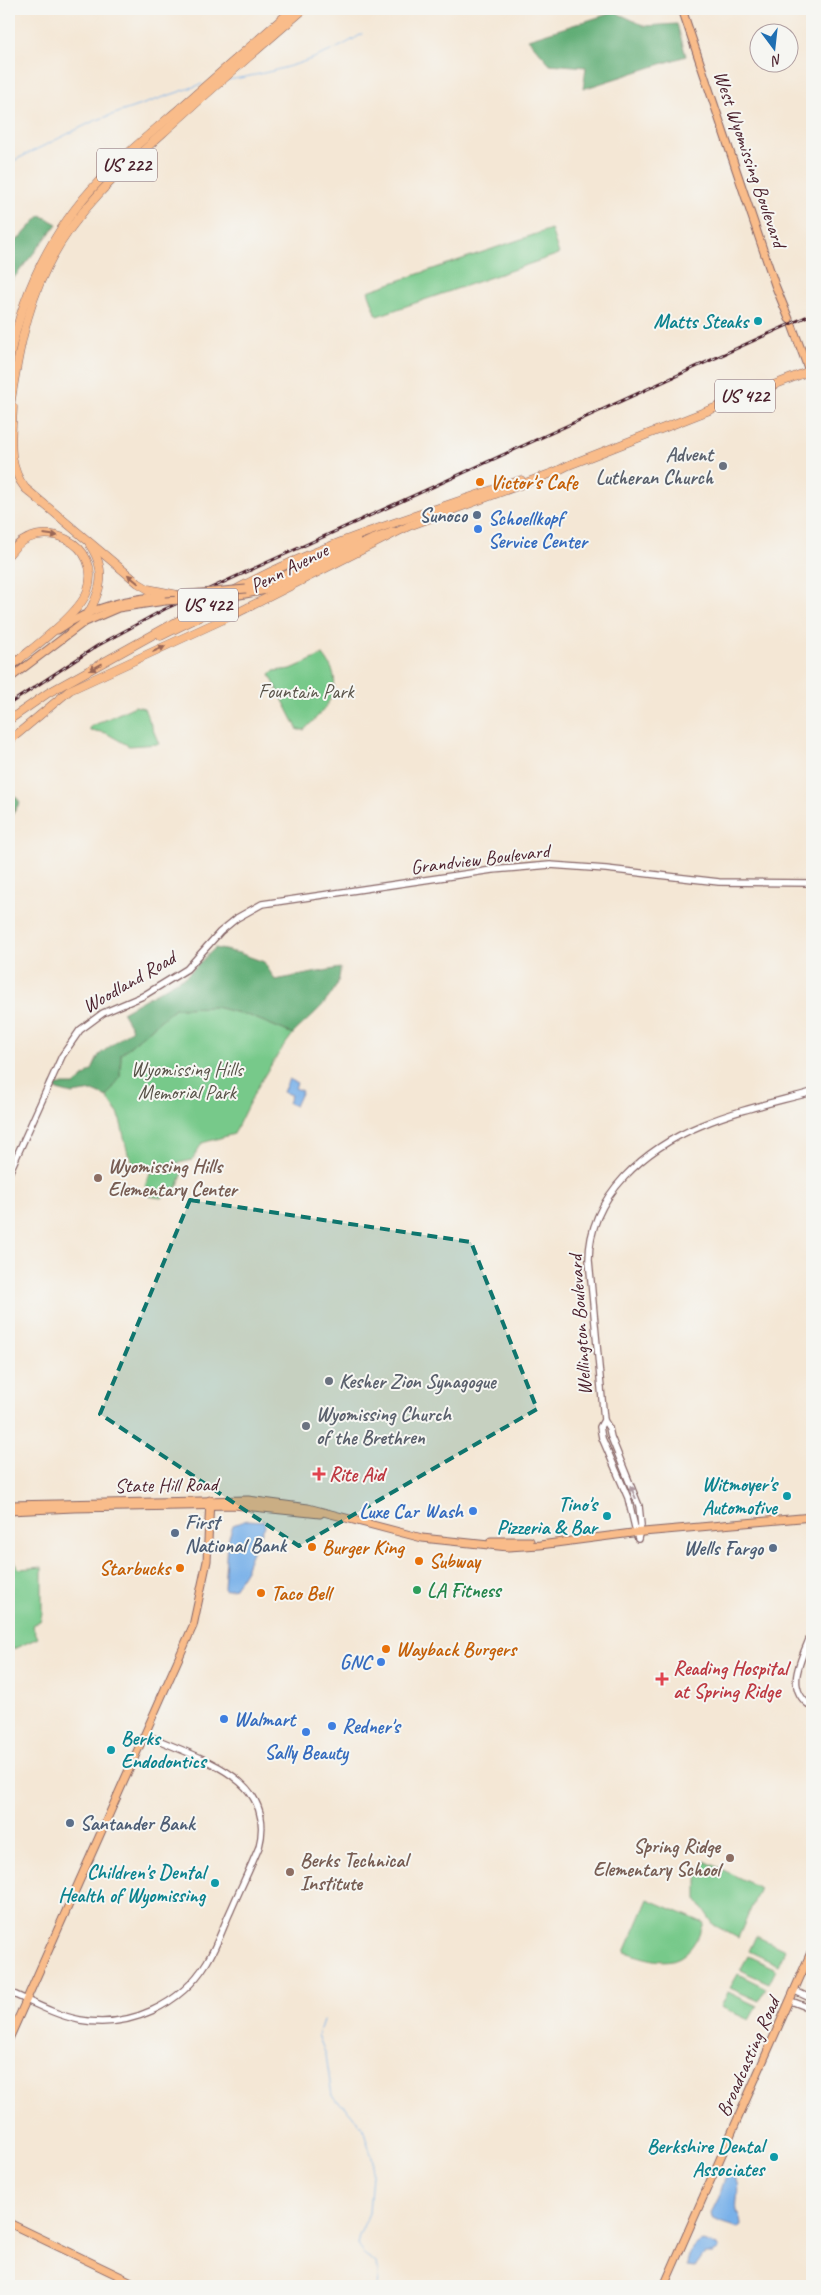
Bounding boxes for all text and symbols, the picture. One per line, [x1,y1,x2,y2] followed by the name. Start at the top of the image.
[748,22,798,72] north arrow
[769,51,784,70] text: N
[708,67,793,254] street label: West Wyomissing Boulevard
[97,148,157,182] road number: US 222
[654,309,750,334] place label: Matts Steaks
[752,315,764,327] marker: Matts Steaks
[715,380,775,412] road number: US 422
[596,442,715,490] place label: Advent Lutheran Church
[717,460,729,472] marker: Advent Lutheran Church
[490,470,579,495] place label: Victor's Cafe
[474,476,486,488] marker: Victor's Cafe
[419,503,469,528] place label: Sunoco
[488,506,590,554] place label: Schoellkopf Service Center
[471,509,483,521] marker: Sunoco
[472,523,484,535] marker: Schoellkopf Service Center
[43,531,59,539] one-way arrow
[246,537,334,598] street label: Penn Avenue
[127,573,140,584] one-way arrow
[178,588,238,622] road number: US 422
[152,644,167,653] one-way arrow
[88,663,103,671] one-way arrow
[258,679,355,704] park label: Fountain Park
[409,838,554,880] street label: Grandview Boulevard
[78,944,183,1019] street label: Woodland Road
[131,1057,245,1105] park label: Wyomissing Hills Memorial Park
[108,1154,240,1202] place label: Wyomissing Hills Elementary Center
[92,1172,104,1184] marker: Wyomissing Hills Elementary Center
[562,1251,597,1396] street label: Wellington Boulevard
[339,1369,497,1395] place label: Kesher Zion Synagogue
[323,1375,335,1387] marker: Kesher Zion Synagogue
[316,1402,452,1450] place label: Wyomissing Church of the Brethren
[300,1420,312,1432] marker: Wyomissing Church of the Brethren
[329,1462,388,1487] place label: Rite Aid
[313,1468,325,1480] marker: Rite Aid
[114,1472,221,1498] street label: State Hill Road
[702,1472,779,1520] place label: Witmoyer's Automotive
[629,1485,637,1499] one-way arrow
[781,1490,793,1502] marker: Witmoyer's Automotive
[497,1492,600,1540] place label: Tino's Pizzeria & Bar
[359,1499,465,1524] place label: Luxe Car Wash
[467,1505,479,1517] marker: Luxe Car Wash
[185,1510,287,1558] place label: First National Bank
[601,1510,613,1522] marker: Tino's Pizzeria & Bar
[169,1527,181,1539] marker: First National Bank
[322,1535,405,1560] place label: Burger King
[684,1536,765,1561] place label: Wells Fargo
[306,1541,318,1553] marker: Burger King
[767,1542,779,1554] marker: Wells Fargo
[429,1549,482,1574] place label: Subway
[413,1555,425,1567] marker: Subway
[99,1556,172,1581] place label: Starbucks
[174,1562,186,1574] marker: Starbucks
[427,1578,502,1603] place label: LA Fitness
[271,1581,334,1606] place label: Taco Bell
[411,1584,423,1596] marker: LA Fitness
[255,1587,267,1599] marker: Taco Bell
[396,1637,518,1662] place label: Wayback Burgers
[380,1643,392,1655] marker: Wayback Burgers
[340,1650,374,1675] place label: GNC
[375,1656,387,1668] marker: GNC
[673,1656,792,1704] place label: Reading Hospital at Spring Ridge
[655,1672,669,1686] marker: Reading Hospital at Spring Ridge
[234,1707,298,1732] place label: Walmart
[218,1713,230,1725] marker: Walmart
[342,1714,402,1739] place label: Redner's
[326,1720,338,1732] marker: Redner's
[121,1726,208,1774] place label: Berks Endodontics
[300,1726,312,1738] marker: Sally Beauty
[264,1740,350,1766] place label: Sally Beauty
[105,1744,117,1756] marker: Berks Endodontics
[80,1811,197,1836] place label: Santander Bank
[64,1817,76,1829] marker: Santander Bank
[593,1834,723,1882] place label: Spring Ridge Elementary School
[300,1848,411,1896] place label: Berks Technical Institute
[724,1852,736,1864] marker: Spring Ridge Elementary School
[58,1860,209,1909] place label: Children's Dental Health of Wyomissing
[284,1866,296,1878] marker: Berks Technical Institute
[209,1877,221,1889] marker: Children's Dental Health of Wyomissing
[711,1991,787,2121] street label: Broadcasting Road
[647,2134,767,2182] place label: Berkshire Dental Associates
[768,2151,780,2163] marker: Berkshire Dental Associates

